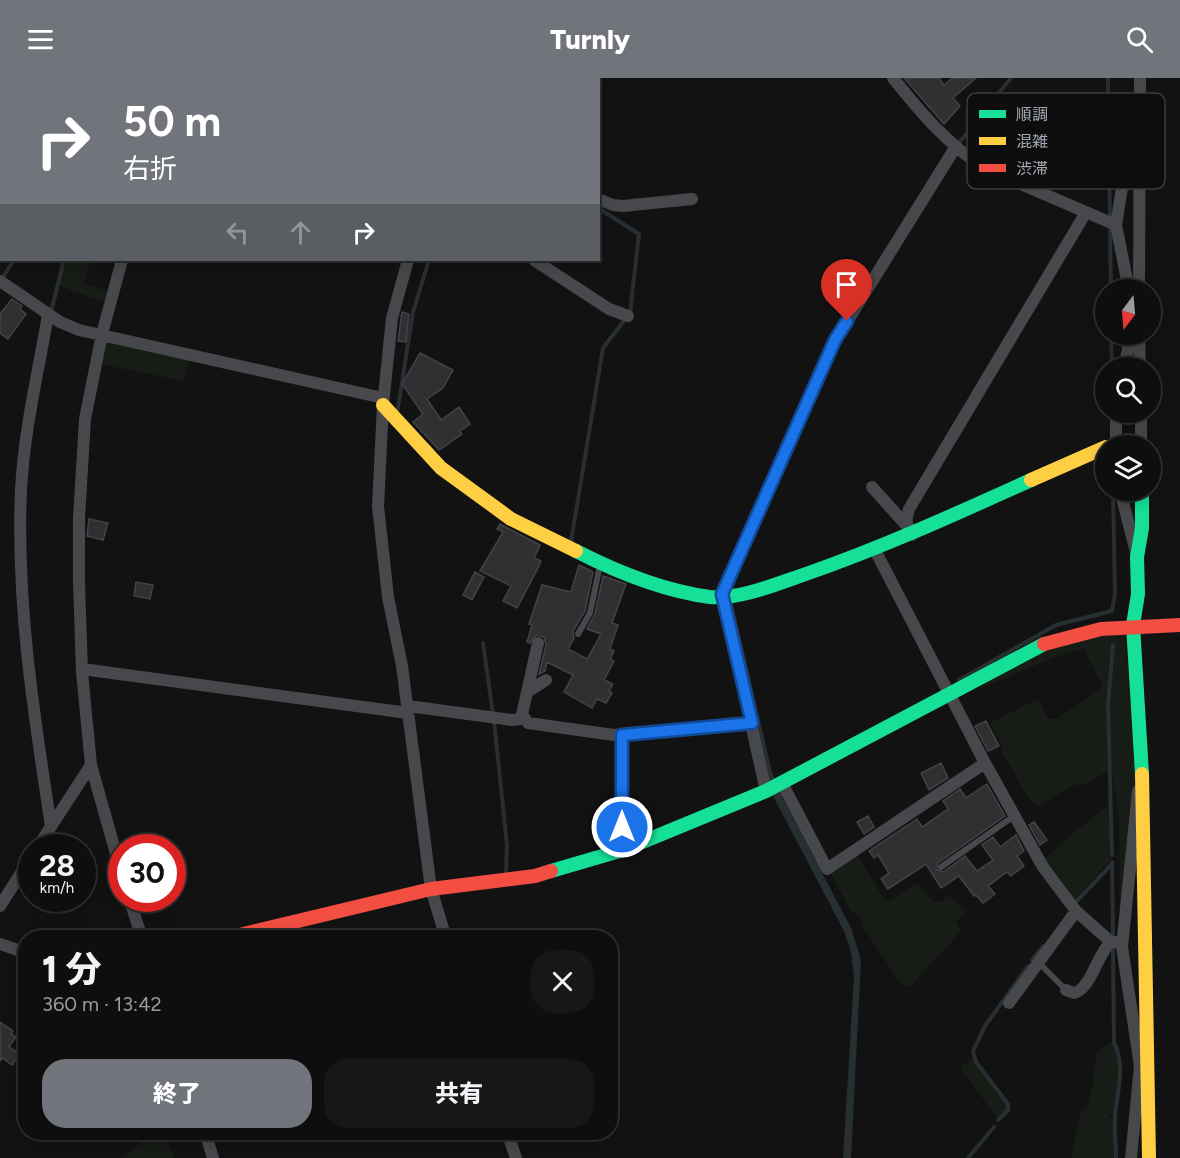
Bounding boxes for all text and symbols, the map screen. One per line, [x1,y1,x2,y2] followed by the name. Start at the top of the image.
[24,23,57,56] icon: menu
[550,23,630,56] text: Turnly
[1123,23,1156,56] icon: search
[967,93,1165,189] legend
[123,96,221,147] text: 50 m
[24,102,102,180] icon: right
[1016,105,1048,124] text: 順調
[1016,132,1048,151] text: 混雑
[123,152,177,185] text: 右折
[1016,159,1048,178] text: 渋滞
[221,216,254,249] icon: left
[284,216,317,249] icon: ahead
[347,216,380,249] icon: right
[821,259,872,321] pin
[830,268,863,301] icon: arrive
[1095,279,1161,345] north arrow
[1095,279,1161,501] map controls
[1095,357,1161,423] button: search
[1095,435,1161,501] button: layers
[590,795,654,859] position arrow
[108,834,186,912] speed limit sign: 30
[39,847,75,884] text: 28
[40,879,74,897] text: km/h
[42,948,102,991] text: 1 分
[531,950,594,1013] button: close
[42,992,162,1016] text: 360 m · 13:42
[42,1059,312,1128] button: 終了
[324,1059,594,1128] button: 共有

